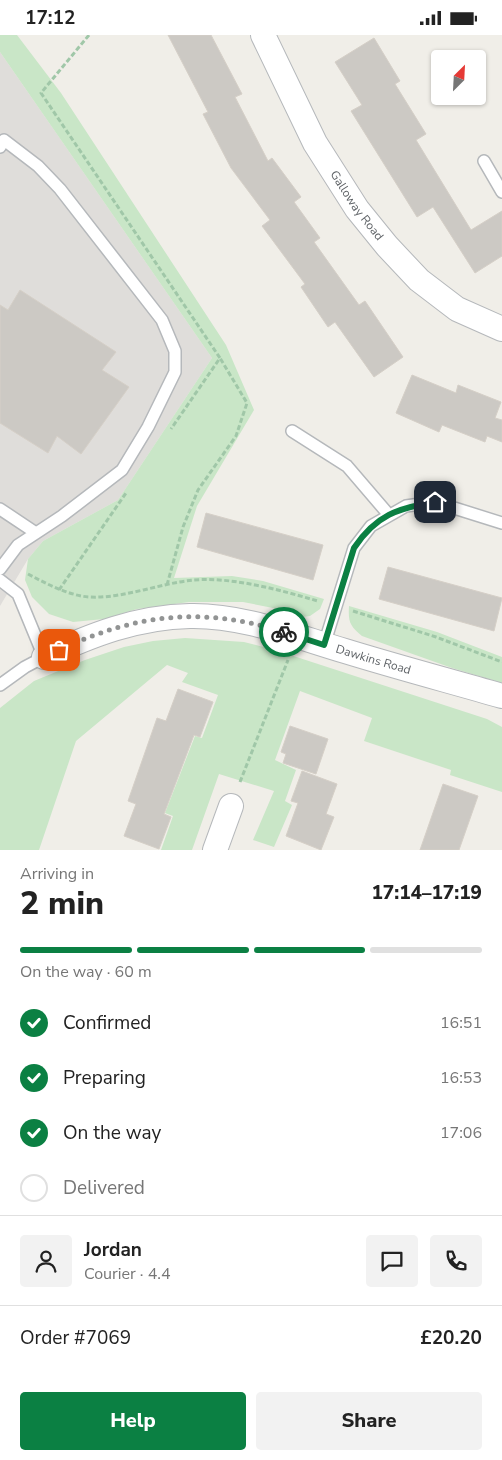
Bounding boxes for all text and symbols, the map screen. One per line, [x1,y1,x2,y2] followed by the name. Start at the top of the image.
[25,5,75,31] text: 17:12
[431,50,486,105] north arrow
[431,50,486,105] map controls
[327,167,387,244] street label: Galloway Road
[414,481,456,523] pin
[421,488,449,516] icon: home
[259,607,309,657] courier
[270,618,298,646] icon: bike
[38,629,80,671] pin
[45,636,73,664] icon: bag
[334,641,413,678] street label: Dawkins Road
[20,863,94,885] text: Arriving in
[371,880,482,906] text: 17:14–17:19
[20,882,104,925] text: 2 min
[20,961,152,983] text: On the way · 60 m
[20,1009,48,1037] icon: check
[63,1010,151,1036] text: Confirmed
[440,1012,482,1034] text: 16:51
[20,1064,48,1092] icon: check
[63,1065,146,1091] text: Preparing
[440,1067,482,1089] text: 16:53
[20,1119,48,1147] icon: check
[63,1120,161,1146] text: On the way
[440,1122,482,1144] text: 17:06
[63,1175,145,1201] text: Delivered
[20,1235,72,1287] button: person
[366,1235,418,1287] button: chat
[430,1235,482,1287] button: phone
[84,1237,142,1263] text: Jordan
[84,1263,170,1285] text: Courier · 4.4
[20,1325,131,1351] text: Order #7069
[420,1325,482,1351] text: £20.20
[20,1392,246,1450] button: Help
[256,1392,482,1450] button: Share

